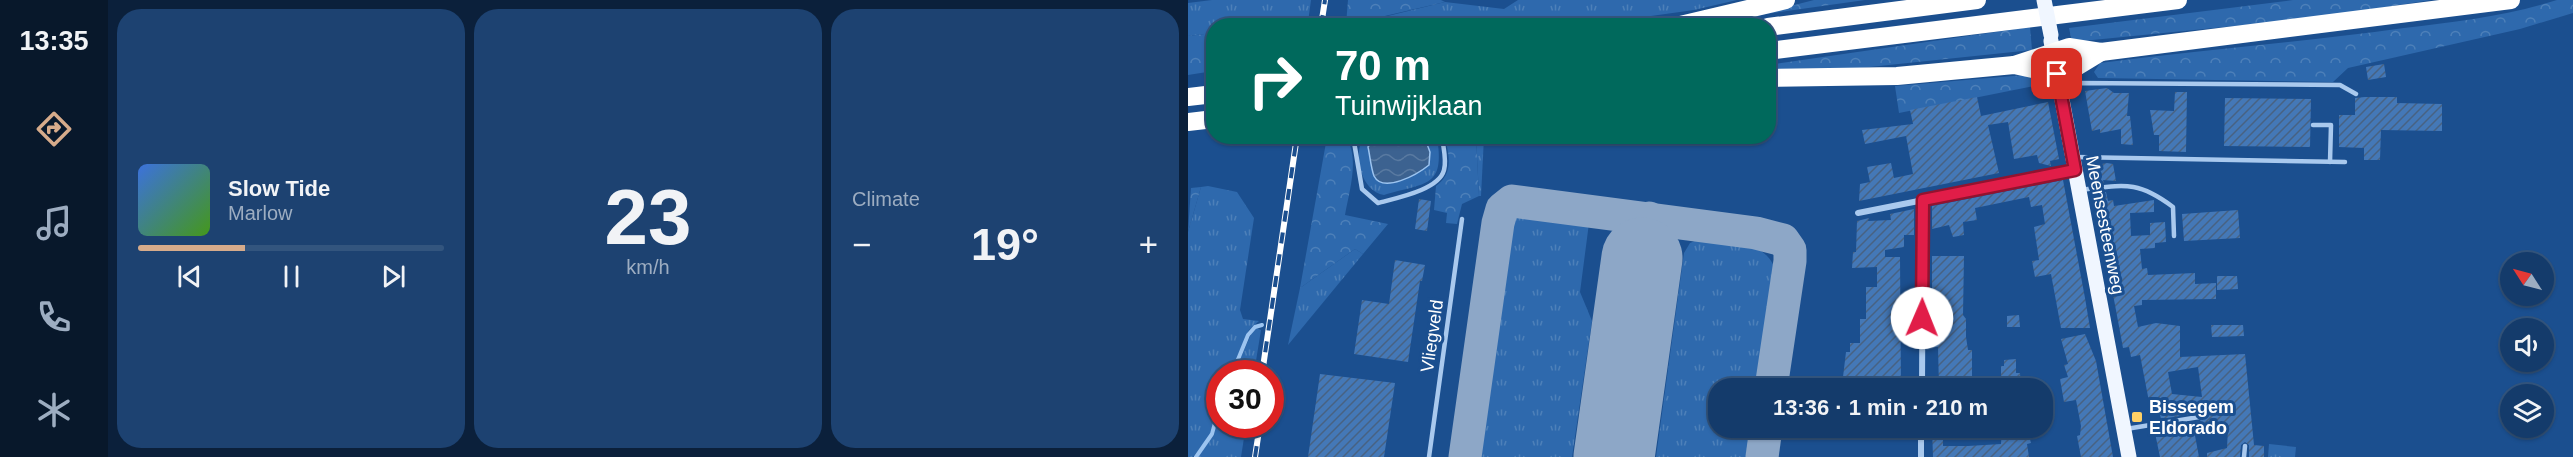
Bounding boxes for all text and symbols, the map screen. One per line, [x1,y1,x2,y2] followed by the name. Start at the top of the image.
[19,26,89,56] text: 13:35
[1236,42,1314,120] icon: right
[1335,42,1431,89] text: 70 m
[2031,48,2082,99] pin
[2040,57,2073,90] icon: arrive
[1335,91,1483,121] text: Tuinwijklaan
[33,108,75,150] icon: directions
[2082,154,2128,296] street label: Meensesteenweg
[605,173,691,261] text: 23
[228,176,330,201] text: Slow Tide
[852,188,920,210] text: Climate
[33,202,75,244] icon: music
[228,202,292,224] text: Marlow
[971,219,1039,270] text: 19°
[852,226,871,263] text: −
[1139,226,1158,263] text: +
[2500,252,2554,306] north arrow
[2500,252,2554,438] map controls
[626,256,670,278] text: km/h
[173,260,206,293] icon: previous
[275,260,308,293] icon: pause
[377,260,410,293] icon: next
[1890,286,1954,350] position arrow
[33,296,75,338] icon: phone
[1417,298,1447,374] street label: Vliegveld
[2500,318,2554,372] button: sound
[1206,360,1284,438] speed limit sign: 30
[2500,384,2554,438] button: layers
[33,389,75,431] icon: climate
[1773,395,1988,420] text: 13:36 · 1 min · 210 m
[2149,397,2234,438] place label: Bissegem Eldorado
[2130,410,2144,424] marker: Bissegem Eldorado

